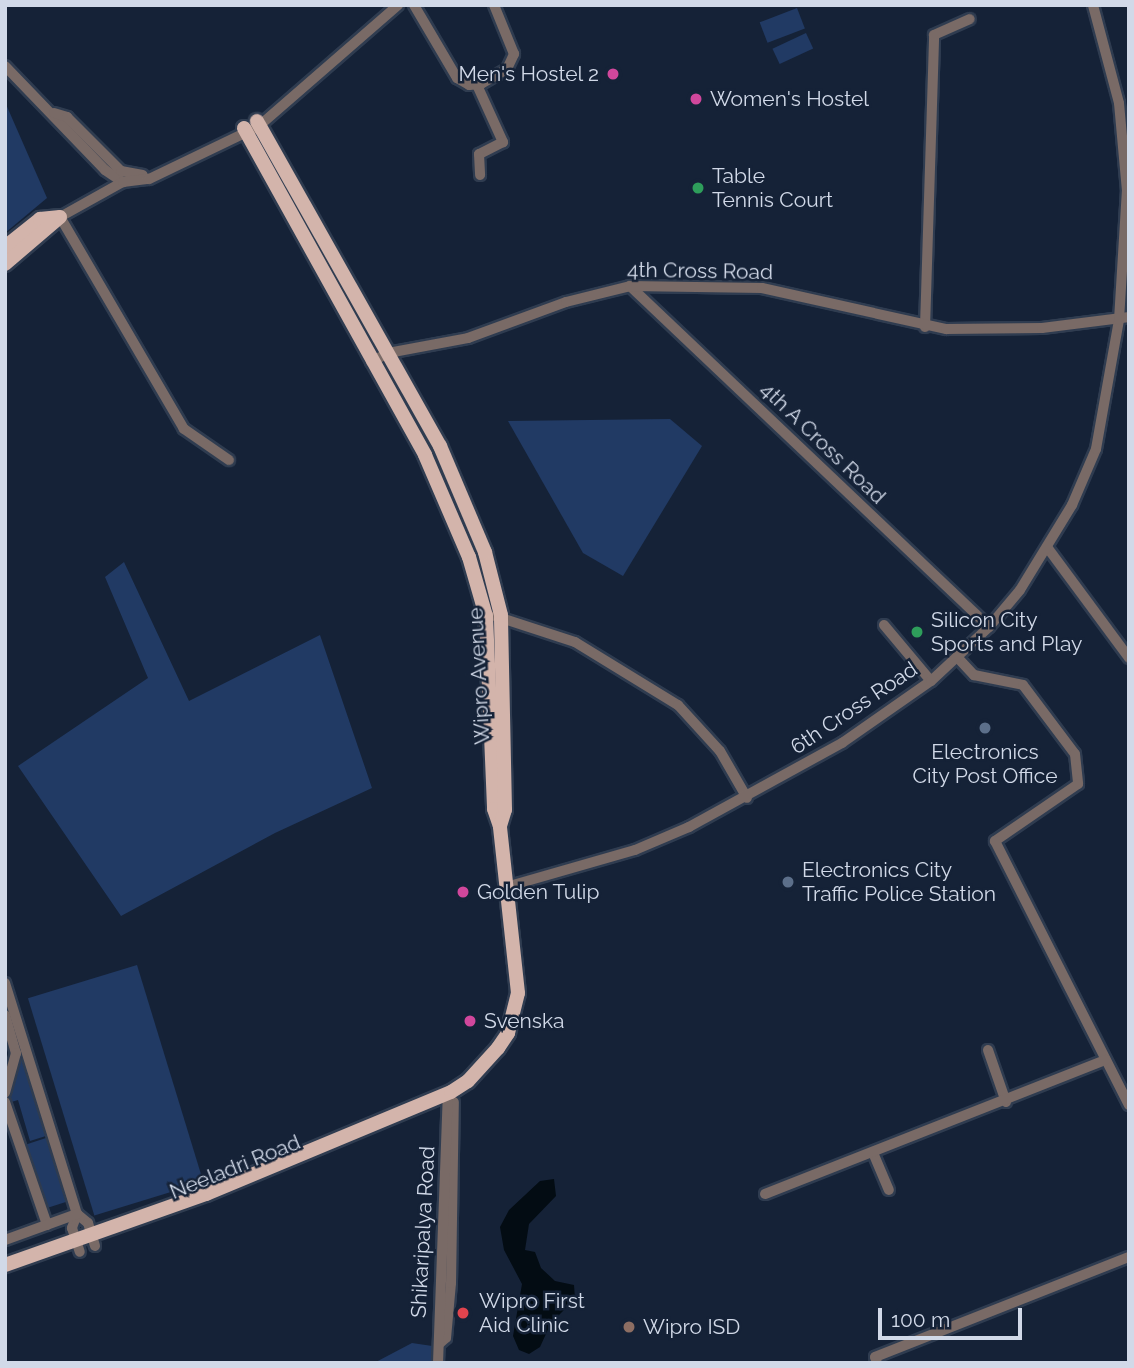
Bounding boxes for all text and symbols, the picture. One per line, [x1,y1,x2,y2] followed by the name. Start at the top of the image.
[458,61,599,87] place label: Men's Hostel 2
[605,66,621,82] marker: Men's Hostel 2
[710,86,869,112] place label: Women's Hostel
[688,91,704,107] marker: Women's Hostel
[712,163,833,213] place label: Table Tennis Court
[690,180,706,196] marker: Table Tennis Court
[627,257,773,285] street label: 4th Cross Road
[755,376,891,510] street label: 4th A Cross Road
[463,606,495,746] street label: Wipro Avenue
[931,607,1082,657] place label: Silicon City Sports and Play
[909,624,925,640] marker: Silicon City Sports and Play
[786,656,922,760] street label: 6th Cross Road
[977,720,993,736] marker: Electronics City Post Office
[912,739,1058,789] place label: Electronics City Post Office
[802,857,996,907] place label: Electronics City Traffic Police Station
[780,874,796,890] marker: Electronics City Traffic Police Station
[477,879,600,905] place label: Golden Tulip
[455,884,471,900] marker: Golden Tulip
[484,1008,564,1034] place label: Svenska
[462,1013,478,1029] marker: Svenska
[166,1129,304,1205] street label: Neeladri Road
[406,1145,440,1319] street label: Shikaripalya Road
[479,1288,585,1338] place label: Wipro First Aid Clinic
[882,1294,1026,1338] scale bar
[453,1303,473,1323] marker: Wipro First Aid Clinic
[891,1307,950,1332] text: 100 m
[643,1314,740,1340] place label: Wipro ISD
[621,1319,637,1335] marker: Wipro ISD

